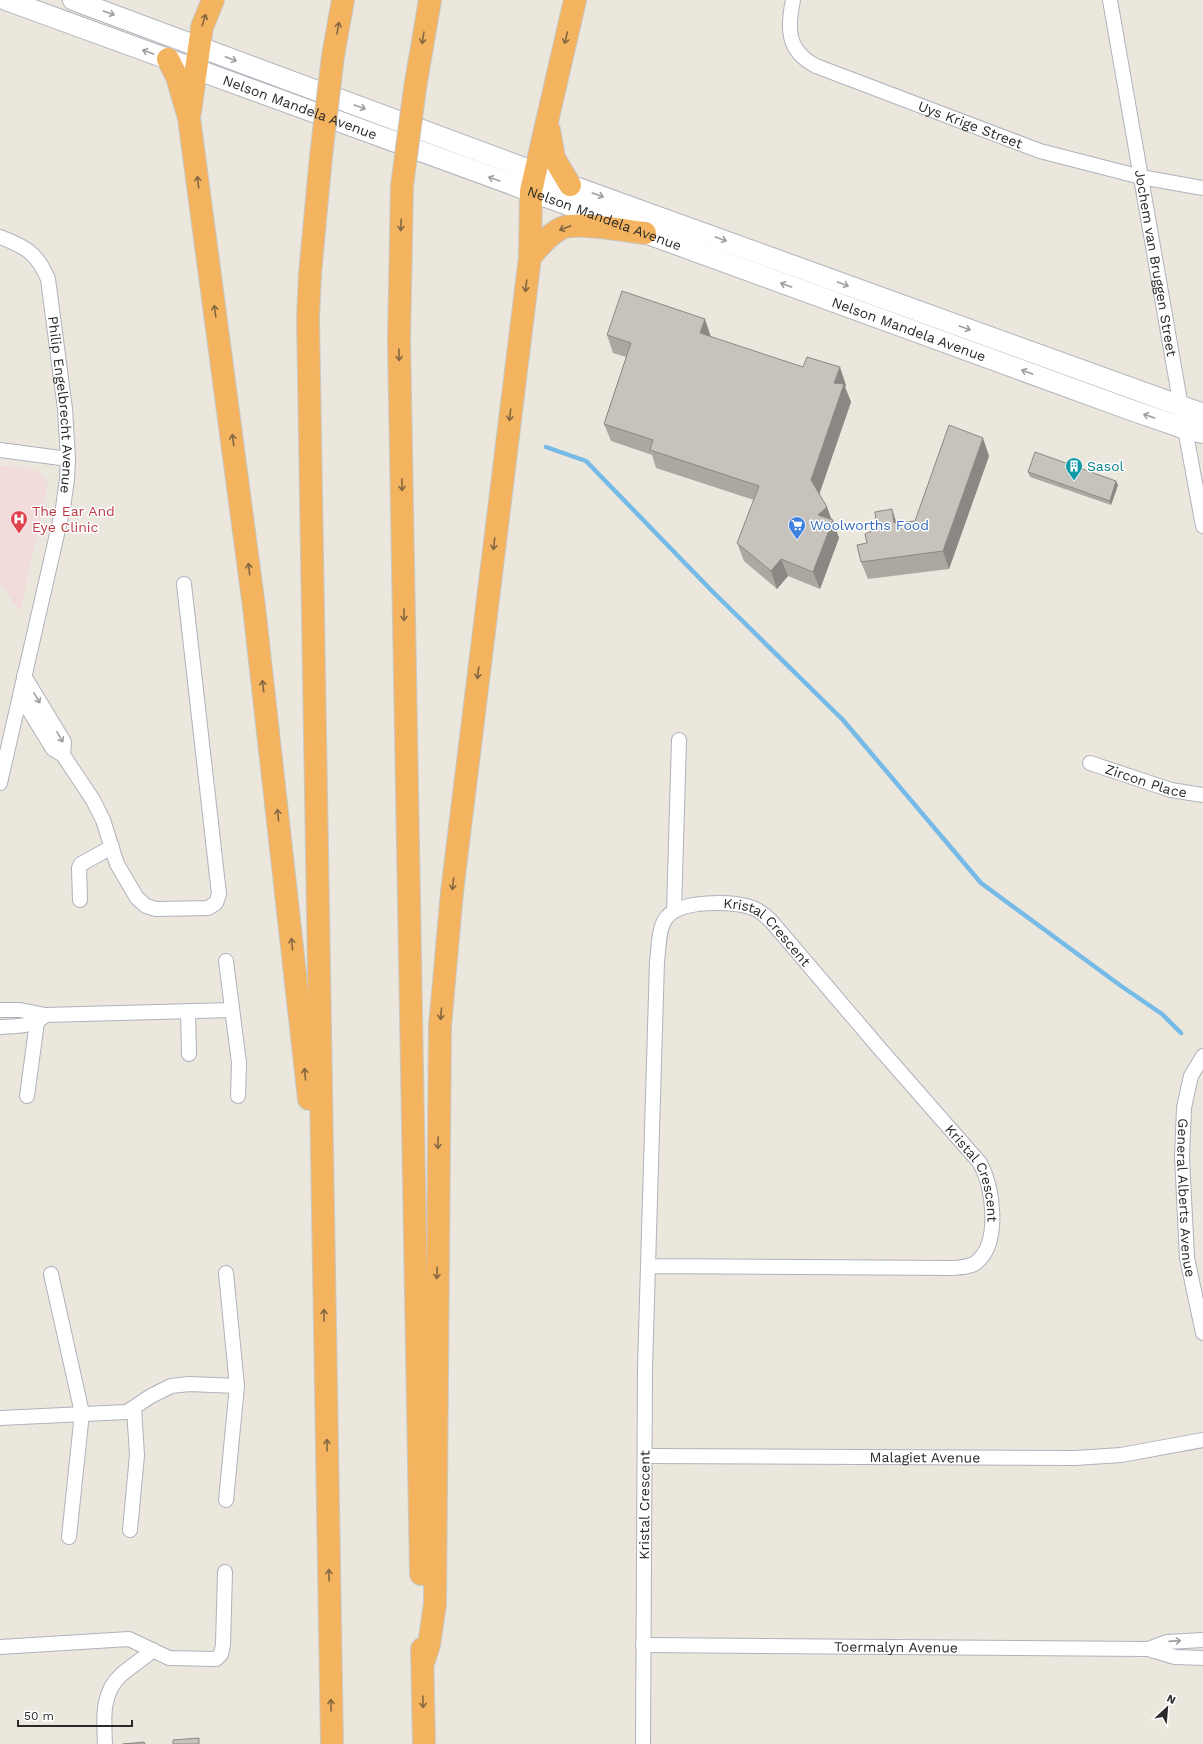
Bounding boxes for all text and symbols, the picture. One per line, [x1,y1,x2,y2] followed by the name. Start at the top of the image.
[103,10,116,17] one-way arrow
[201,14,208,27] one-way arrow
[334,22,342,35] one-way arrow
[419,31,427,44] one-way arrow
[562,31,570,44] one-way arrow
[142,47,154,55] one-way arrow
[224,56,236,64] one-way arrow
[221,72,379,143] street label: Nelson Mandela Avenue
[916,98,1025,152] street label: Uys Krige Street
[353,104,365,112] one-way arrow
[1132,168,1180,358] street label: Jochem van Bruggen Street
[489,174,501,182] one-way arrow
[194,176,201,189] one-way arrow
[525,183,684,254] street label: Nelson Mandela Avenue
[592,192,604,200] one-way arrow
[397,218,404,231] one-way arrow
[558,225,571,232] one-way arrow
[714,236,726,244] one-way arrow
[522,279,530,292] one-way arrow
[780,280,792,288] one-way arrow
[836,280,848,288] one-way arrow
[830,294,988,365] street label: Nelson Mandela Avenue
[211,305,219,318] one-way arrow
[45,315,76,495] street label: Philip Engelbrecht Avenue
[958,325,970,333] one-way arrow
[395,348,403,361] one-way arrow
[1021,368,1033,376] one-way arrow
[506,408,514,421] one-way arrow
[1143,412,1155,420] one-way arrow
[229,434,236,447] one-way arrow
[1064,456,1084,481] building icon: Sasol
[1087,458,1125,474] place label: Sasol
[398,478,405,491] one-way arrow
[32,503,115,535] place label: The Ear And Eye Clinic
[9,509,29,534] hospital icon: The Ear And Eye Clinic
[787,515,807,540] supermarket icon: Woolworths Food
[810,517,929,533] place label: Woolworths Food
[490,537,498,550] one-way arrow
[245,563,253,576] one-way arrow
[400,608,408,621] one-way arrow
[474,666,482,679] one-way arrow
[259,680,267,693] one-way arrow
[34,692,42,704] one-way arrow
[57,731,65,743] one-way arrow
[1103,761,1188,800] street label: Zircon Place
[274,809,281,822] one-way arrow
[449,877,457,890] one-way arrow
[723,895,814,969] street label: Kristal Crescent
[288,938,296,951] one-way arrow
[438,1007,445,1020] one-way arrow
[301,1068,309,1081] one-way arrow
[1174,1118,1199,1279] street label: General Alberts Avenue
[942,1121,1000,1222] street label: Kristal Crescent
[435,1136,442,1149] one-way arrow
[433,1266,441,1279] one-way arrow
[321,1309,328,1322] one-way arrow
[323,1439,331,1452] one-way arrow
[870,1449,980,1466] street label: Malagiet Avenue
[636,1450,653,1560] street label: Kristal Crescent
[325,1569,333,1582] one-way arrow
[1168,1638,1181,1645] one-way arrow
[834,1639,958,1655] street label: Toermalyn Avenue
[1147,1688,1187,1728] north arrow
[1165,1692,1178,1707] text: N
[419,1695,427,1708] one-way arrow
[328,1699,335,1712] one-way arrow
[18,1702,132,1728] scale bar
[24,1709,54,1723] text: 50 m

